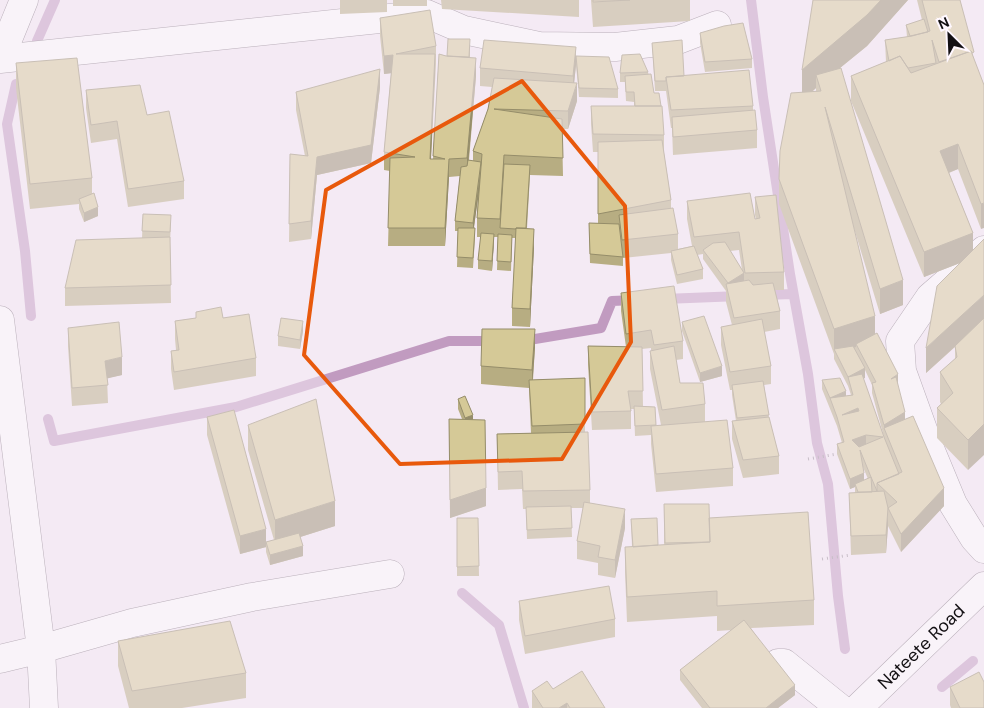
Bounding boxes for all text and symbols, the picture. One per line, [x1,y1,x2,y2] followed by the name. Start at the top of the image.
[924,10,974,60] north arrow
[935,13,952,33] text: N
[872,599,970,695] street label: Nateete Road

